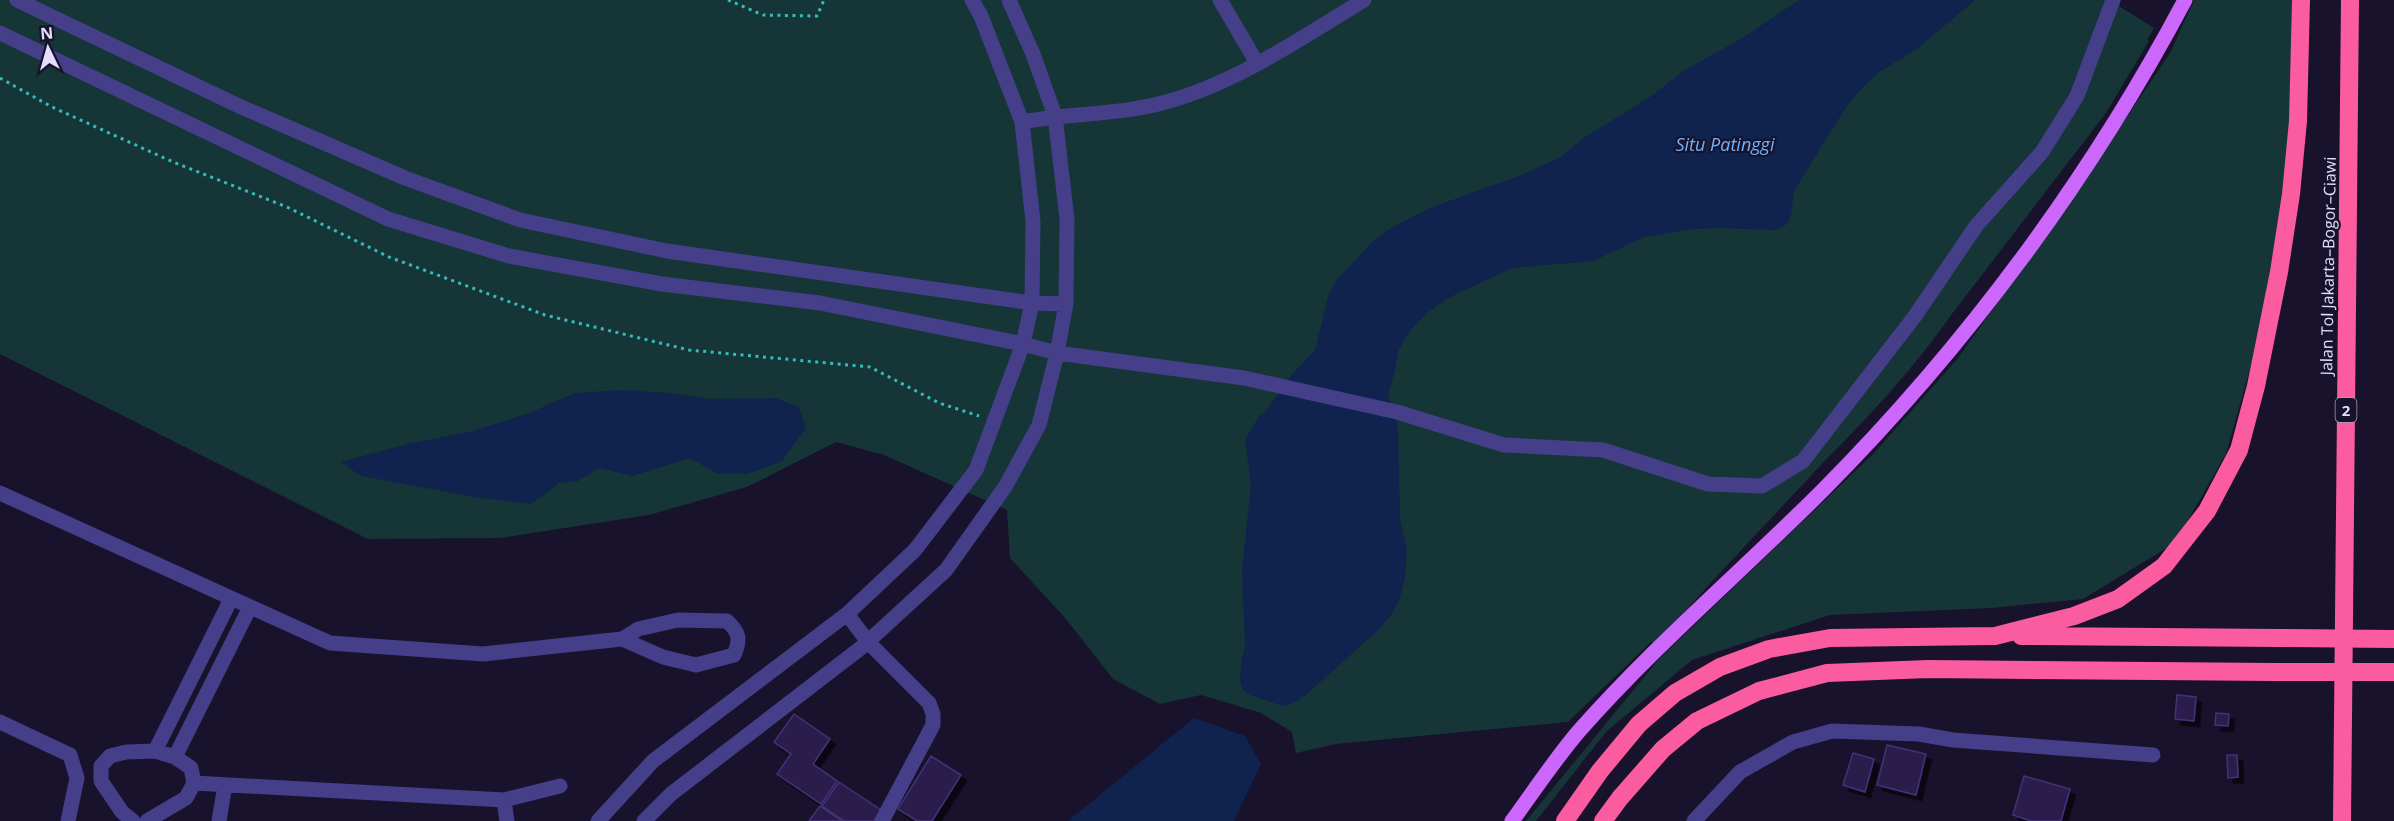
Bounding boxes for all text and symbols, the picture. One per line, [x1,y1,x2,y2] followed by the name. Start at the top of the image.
[18,18,78,78] north arrow
[39,22,54,45] text: N
[1675,132,1775,156] water label: Situ Patinggi
[2315,157,2341,377] street label: Jalan Tol Jakarta–Bogor–Ciawi
[2336,398,2356,422] road number: 2

